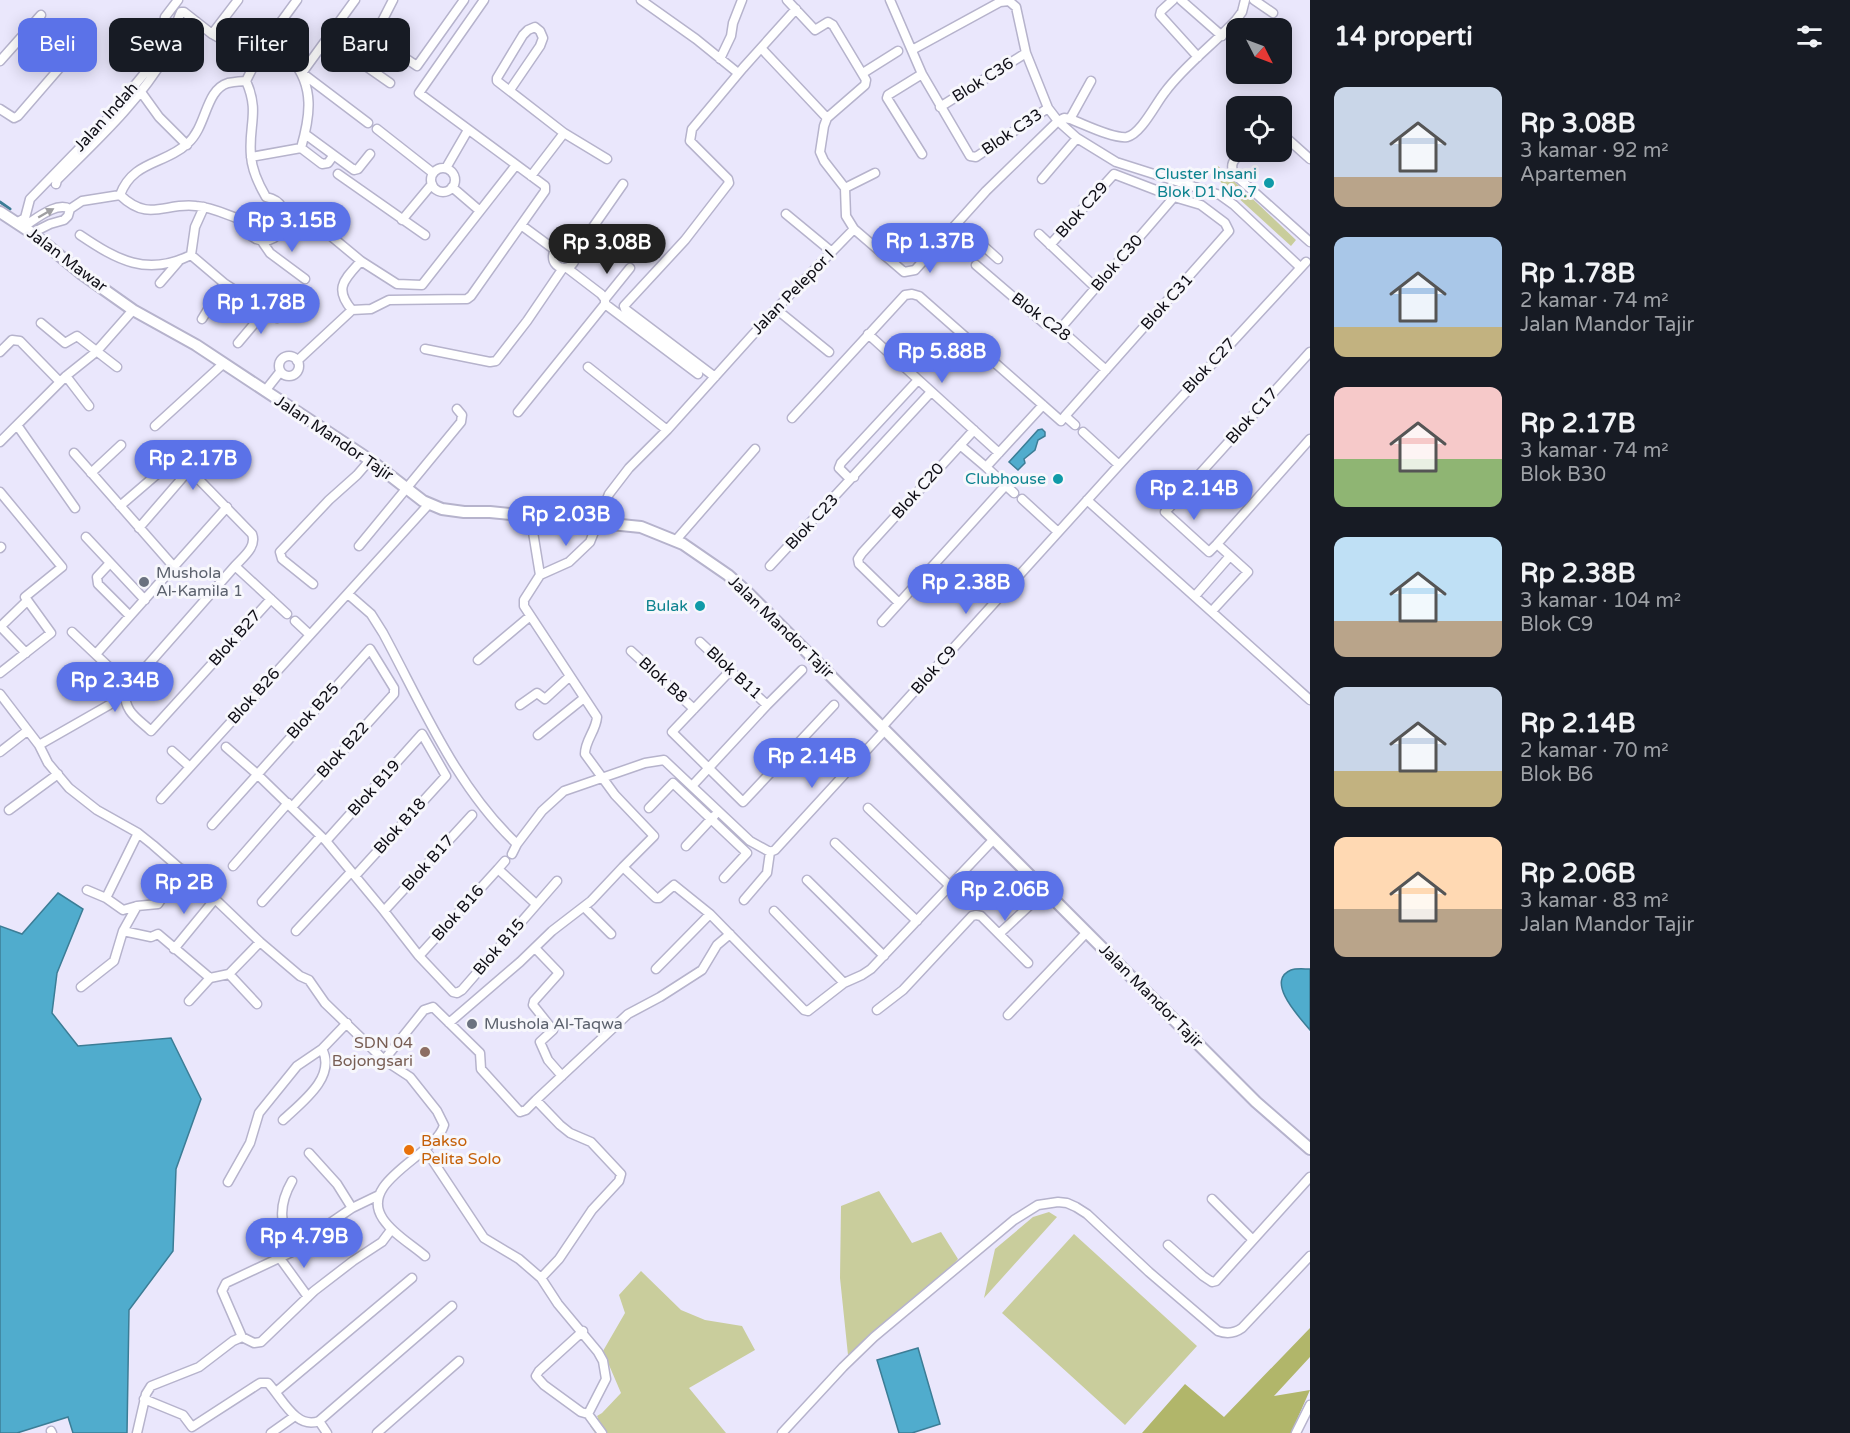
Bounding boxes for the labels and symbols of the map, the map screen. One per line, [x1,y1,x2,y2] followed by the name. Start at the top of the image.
[1226,18,1292,84] north arrow
[949,53,1017,107] street label: Blok C36
[70,78,142,156] street label: Jalan Indah
[978,104,1046,160] street label: Blok C33
[1155,164,1257,202] place label: Cluster Insani Blok D1 No.7
[1262,176,1276,190] marker: Cluster Insani Blok D1 No.7
[1052,178,1112,242] street label: Blok C29
[230,202,354,253] pin: Rp 3.15B
[38,208,54,219] one-way arrow
[23,223,112,297] street label: Jalan Mawar
[868,223,992,274] pin: Rp 1.37B
[545,224,669,275] pin: Rp 3.08B
[1087,230,1147,296] street label: Blok C30
[747,245,839,339] street label: Jalan Pelepor I
[1137,270,1197,334] street label: Blok C31
[199,284,323,335] pin: Rp 1.78B
[1008,288,1074,346] street label: Blok C28
[880,333,1004,384] pin: Rp 5.88B
[1178,334,1240,398] street label: Blok C27
[1222,384,1282,448] street label: Blok C17
[271,391,398,486] street label: Jalan Mandor Tajir
[131,440,255,491] pin: Rp 2.17B
[888,459,948,523] street label: Blok C20
[965,469,1046,489] place label: Clubhouse
[1132,470,1256,521] pin: Rp 2.14B
[1051,472,1065,486] marker: Clubhouse
[781,490,843,554] street label: Blok C23
[504,496,628,547] pin: Rp 2.03B
[156,563,243,601] place label: Mushola Al-Kamila 1
[904,564,1028,615] pin: Rp 2.38B
[724,571,839,683] street label: Jalan Mandor Tajir
[137,575,151,589] marker: Mushola Al-Kamila 1
[646,596,688,616] place label: Bulak
[693,599,707,613] marker: Bulak
[205,606,265,670] street label: Blok B27
[907,641,961,699] street label: Blok C9
[702,642,766,704] street label: Blok B11
[634,653,692,707] street label: Blok B8
[53,662,177,713] pin: Rp 2.34B
[224,664,284,728] street label: Blok B26
[283,679,343,743] street label: Blok B25
[313,718,373,782] street label: Blok B22
[750,738,874,789] pin: Rp 2.14B
[344,756,404,820] street label: Blok B19
[370,794,430,858] street label: Blok B18
[398,831,458,895] street label: Blok B17
[142,864,226,915] pin: Rp 2B
[943,871,1067,922] pin: Rp 2.06B
[428,881,488,945] street label: Blok B16
[469,914,529,980] street label: Blok B15
[1095,940,1208,1053] street label: Jalan Mandor Tajir
[484,1014,623,1034] place label: Mushola Al-Taqwa
[465,1017,479,1031] marker: Mushola Al-Taqwa
[332,1033,413,1071] place label: SDN 04 Bojongsari
[418,1045,432,1059] marker: SDN 04 Bojongsari
[421,1131,501,1169] place label: Bakso Pelita Solo
[402,1143,416,1157] marker: Bakso Pelita Solo
[242,1218,366,1269] pin: Rp 4.79B

